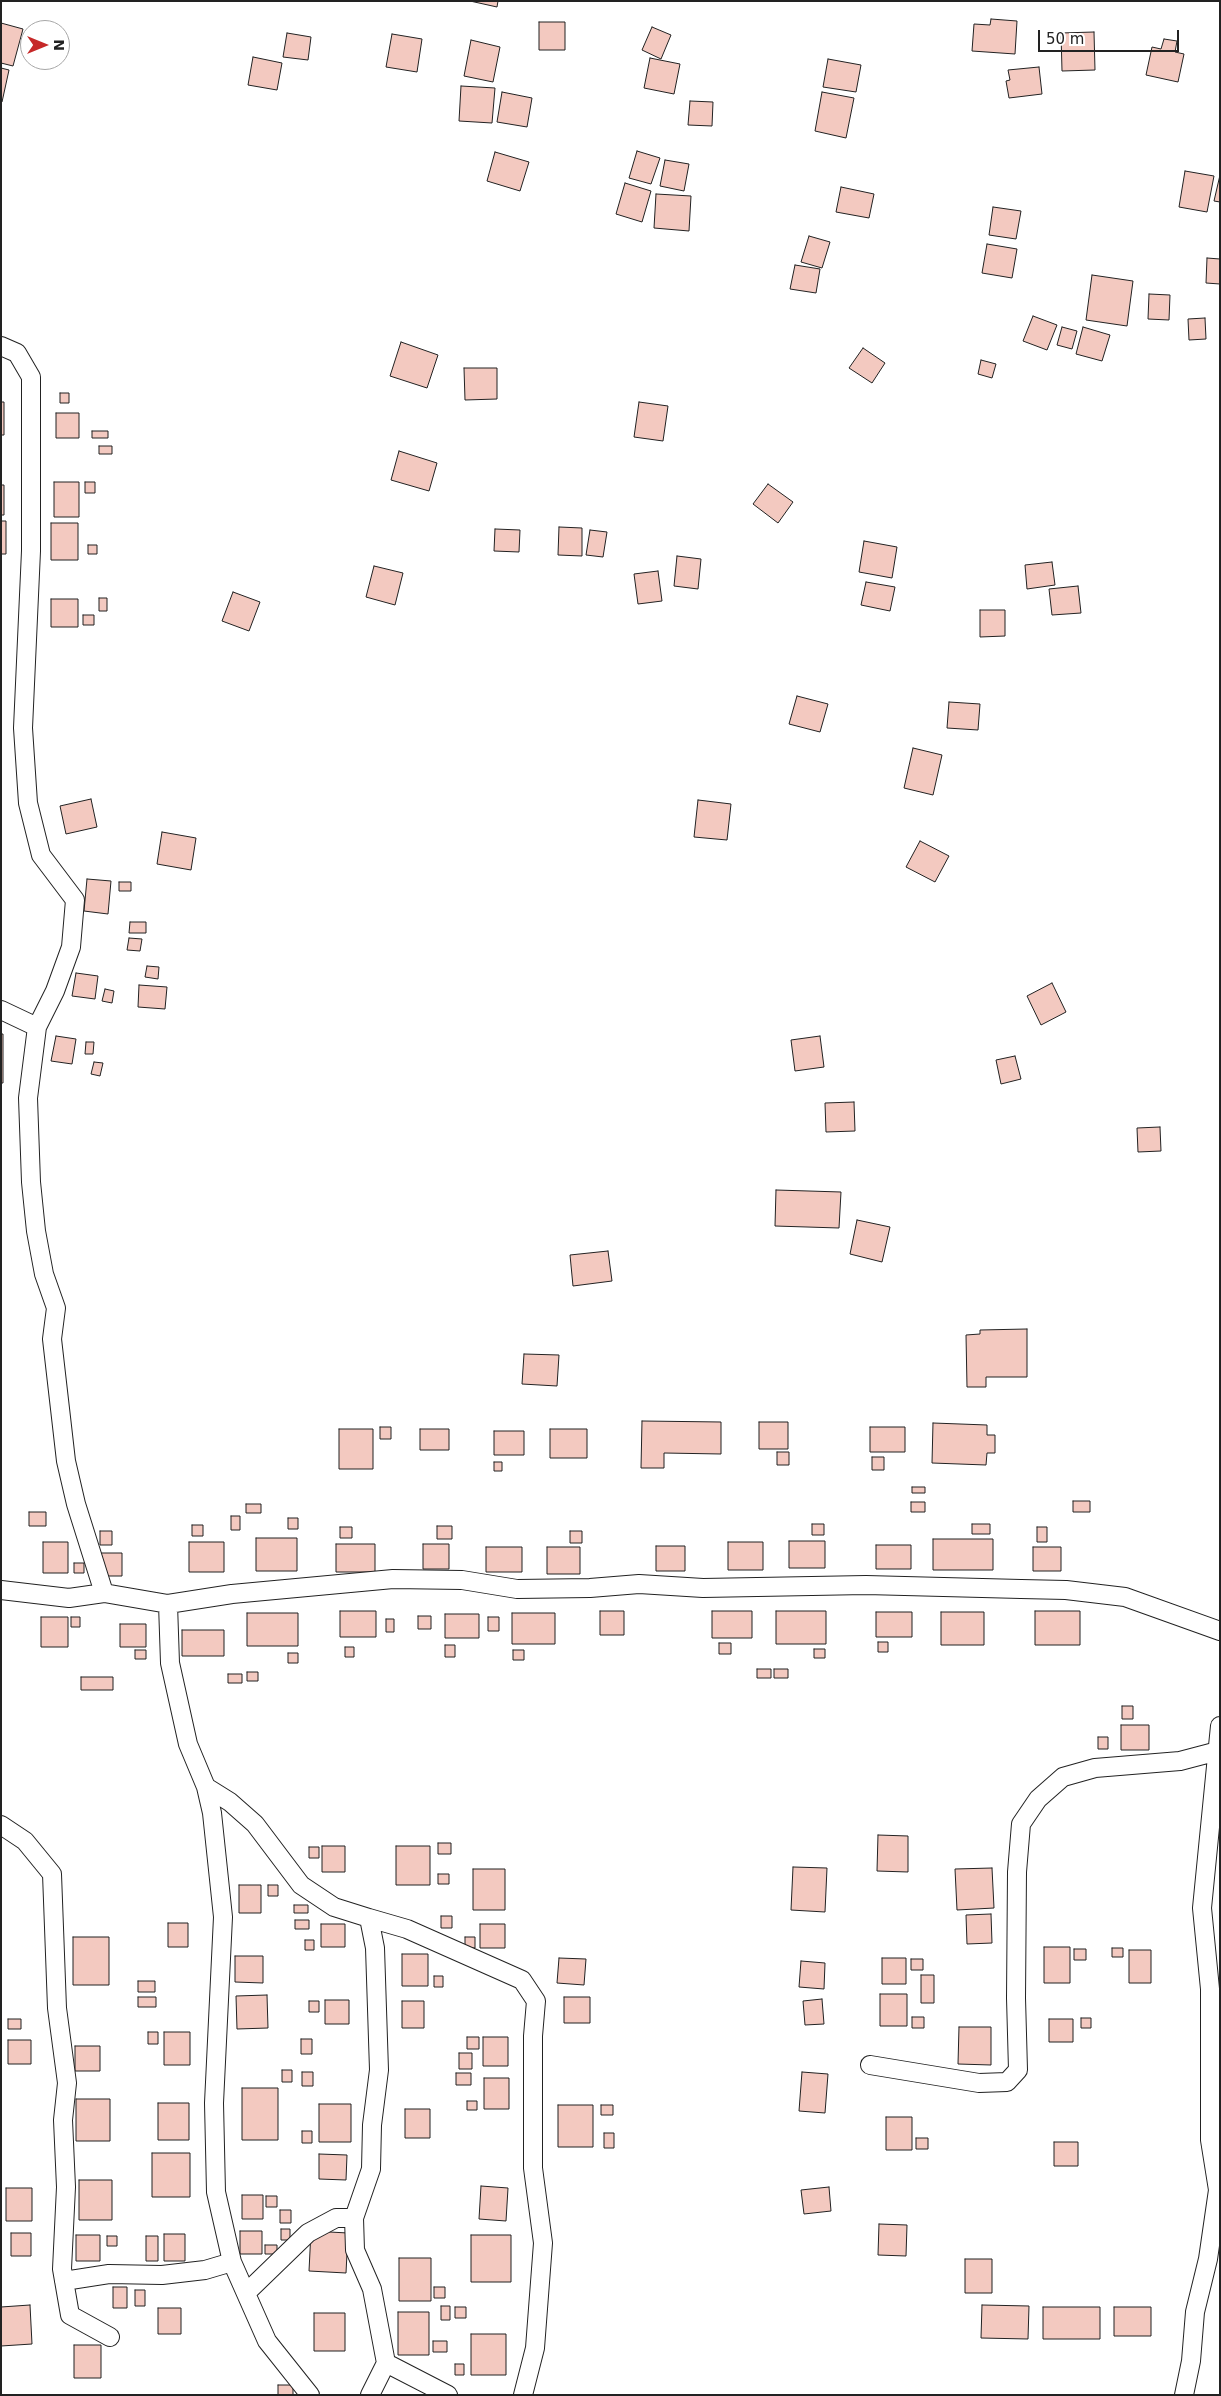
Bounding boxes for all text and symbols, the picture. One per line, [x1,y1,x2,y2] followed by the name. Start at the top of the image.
[20,20,70,70] north arrow
[1041,20,1182,52] scale bar
[1046,30,1084,48] text: 50 m
[51,39,67,51] text: N

